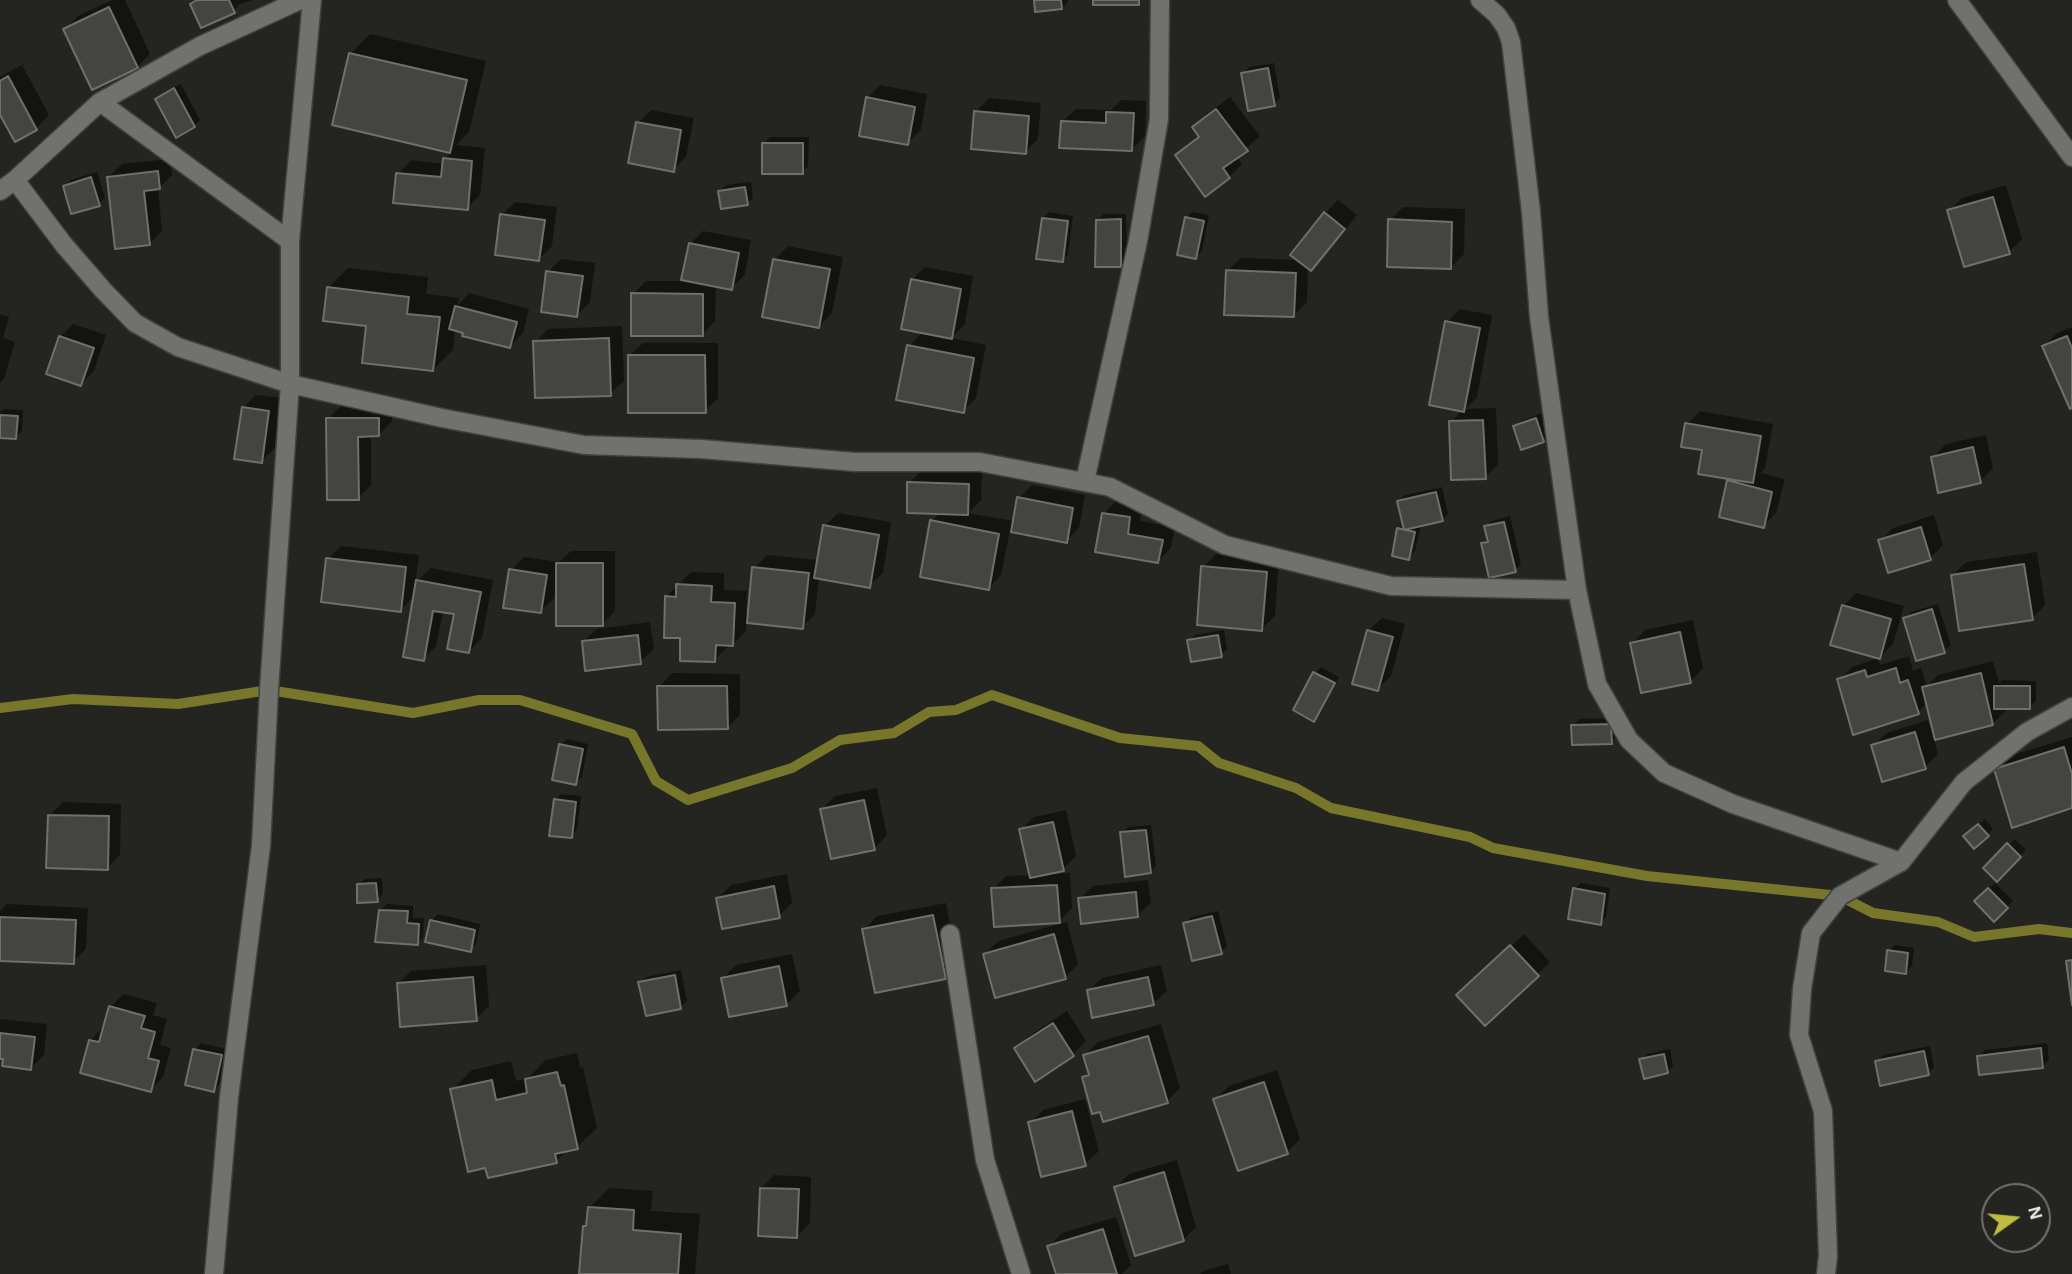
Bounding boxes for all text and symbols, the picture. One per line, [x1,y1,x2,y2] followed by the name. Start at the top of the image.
[1981,1183,2051,1253] north arrow
[2024,1204,2046,1222] text: N

